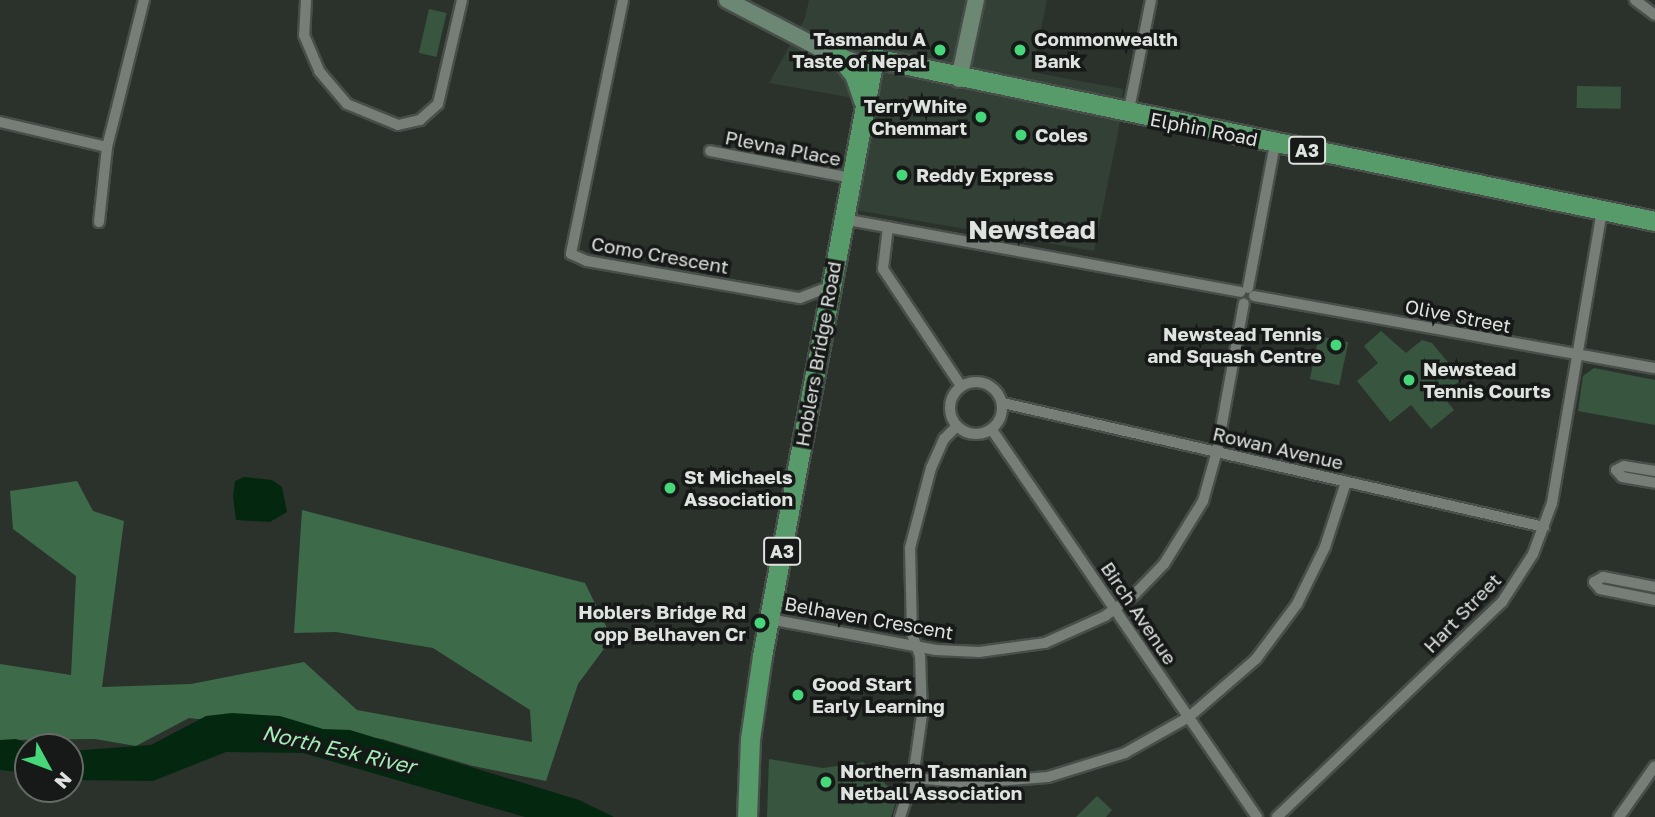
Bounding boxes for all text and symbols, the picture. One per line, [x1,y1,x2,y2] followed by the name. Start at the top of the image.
[792,28,926,72] place label: Tasmandu A Taste of Nepal
[1034,28,1178,72] place label: Commonwealth Bank
[932,42,948,58] marker: Tasmandu A Taste of Nepal
[1012,42,1028,58] marker: Commonwealth Bank
[864,95,967,139] place label: TerryWhite Chemmart
[1148,107,1260,151] street label: Elphin Road
[973,109,989,125] marker: TerryWhite Chemmart
[1035,124,1088,146] place label: Coles
[723,126,843,170] street label: Plevna Place
[1013,127,1029,143] marker: Coles
[1288,135,1326,164] road number: A3
[916,164,1054,186] place label: Reddy Express
[894,167,910,183] marker: Reddy Express
[968,214,1096,246] district label: Newstead
[590,232,730,278] street label: Como Crescent
[790,260,846,448] street label: Hoblers Bridge Road
[1403,295,1513,337] street label: Olive Street
[1147,323,1322,367] place label: Newstead Tennis and Squash Centre
[1328,337,1344,353] marker: Newstead Tennis and Squash Centre
[1423,358,1551,402] place label: Newstead Tennis Courts
[1401,372,1417,388] marker: Newstead Tennis Courts
[1211,422,1345,474] street label: Rowan Avenue
[684,466,793,510] place label: St Michaels Association
[662,480,678,496] marker: St Michaels Association
[763,536,801,566] road number: A3
[1096,557,1182,669] street label: Birch Avenue
[1419,569,1505,657] street label: Hart Street
[783,592,955,644] street label: Belhaven Crescent
[578,601,746,645] place label: Hoblers Bridge Rd opp Belhaven Cr
[752,615,768,631] marker: Hoblers Bridge Rd opp Belhaven Cr
[812,673,945,717] place label: Good Start Early Learning
[790,687,806,703] marker: Good Start Early Learning
[260,719,418,779] water label: North Esk River
[14,733,84,803] north arrow
[840,760,1027,804] place label: Northern Tasmanian Netball Association
[50,768,77,794] text: N
[818,774,834,790] marker: Northern Tasmanian Netball Association

